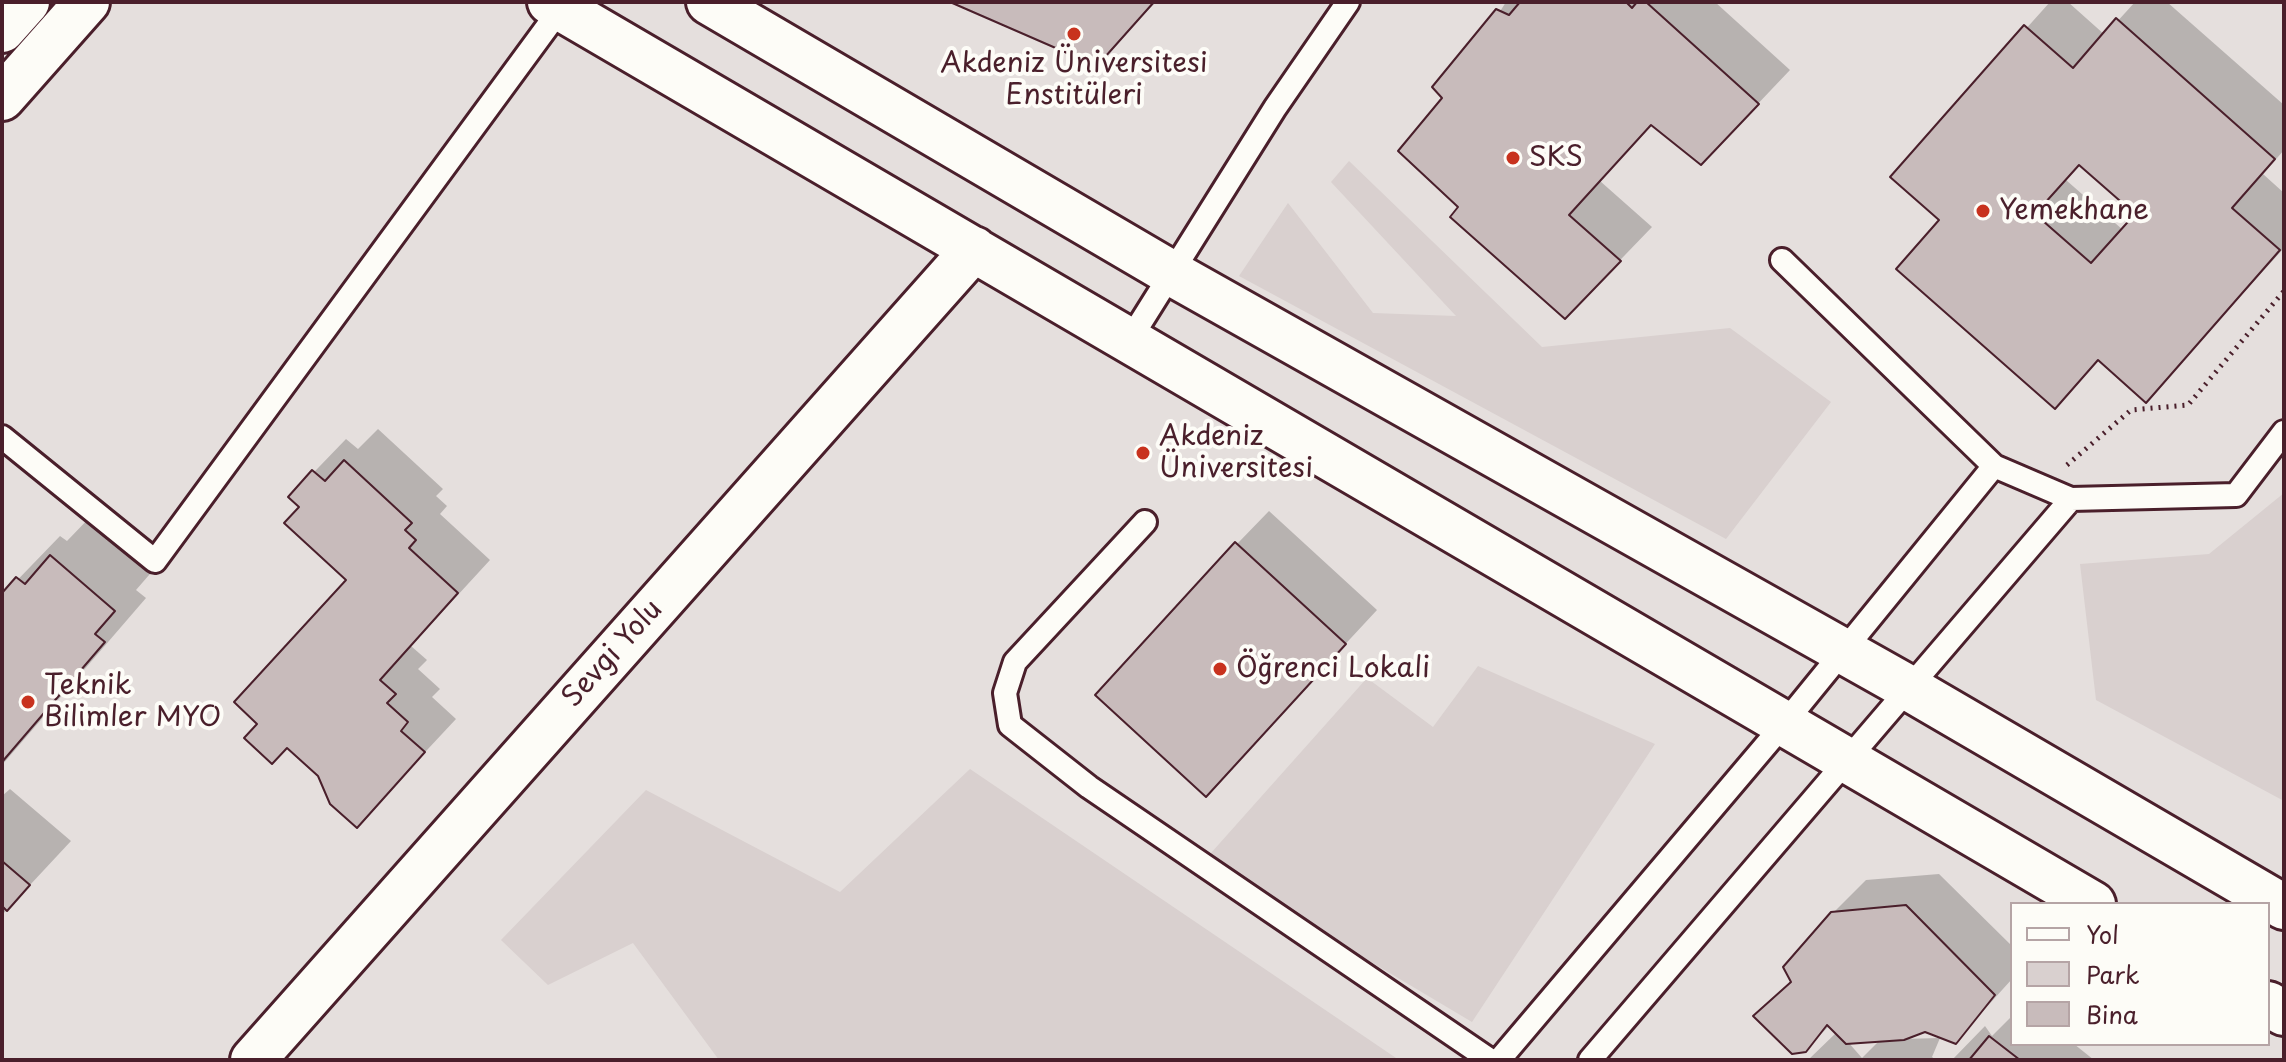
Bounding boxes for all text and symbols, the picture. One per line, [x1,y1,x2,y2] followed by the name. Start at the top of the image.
[1065,25,1083,43] marker: Akdeniz Üniversitesi Enstitüleri
[940,47,1208,113] place label: Akdeniz Üniversitesi Enstitüleri
[1529,141,1583,175] place label: SKS
[1504,149,1522,167] marker: SKS
[1999,194,2149,228] place label: Yemekhane
[1974,202,1992,220] marker: Yemekhane
[1159,420,1313,486] place label: Akdeniz Üniversitesi
[1134,444,1152,462] marker: Akdeniz Üniversitesi
[556,593,670,715] street label: Sevgi Yolu
[1236,652,1430,686] place label: Öğrenci Lokali
[1211,660,1229,678] marker: Öğrenci Lokali
[44,669,221,735] place label: Teknik Bilimler MYO
[19,693,37,711] marker: Teknik Bilimler MYO
[2010,902,2270,1046] legend
[2086,916,2119,952] text: Yol
[2086,956,2140,992] text: Park
[2086,996,2138,1032] text: Bina

